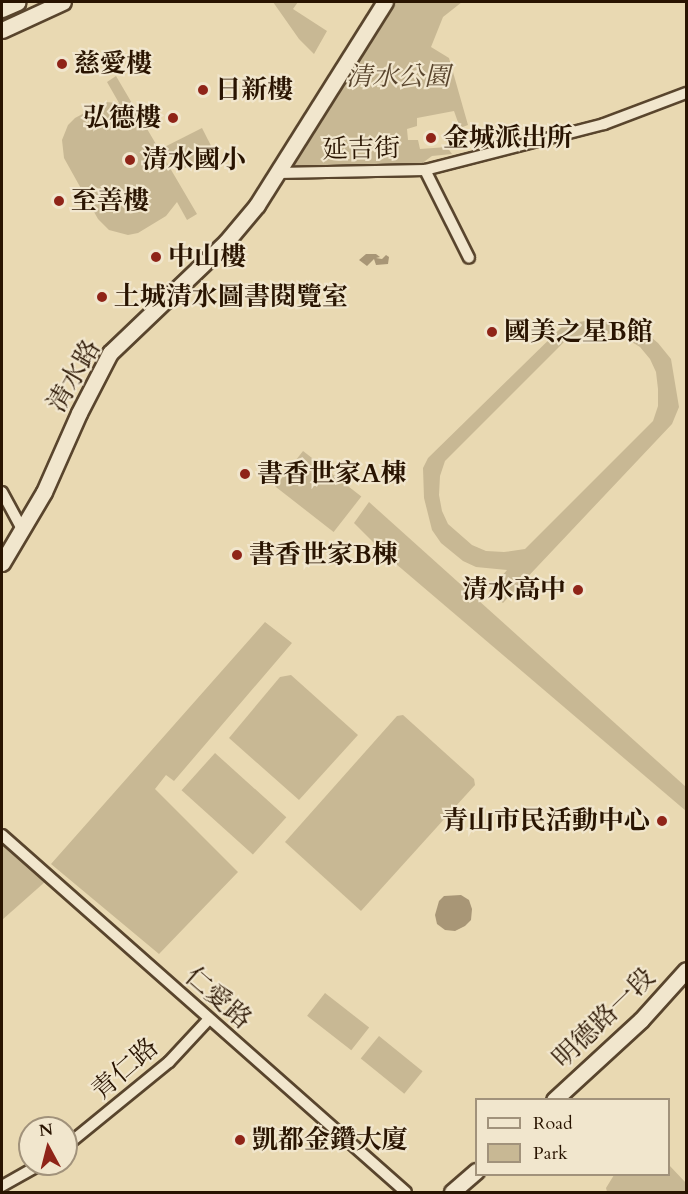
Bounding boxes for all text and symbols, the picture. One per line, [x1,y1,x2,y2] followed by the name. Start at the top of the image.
[74,48,152,80] place label: 慈愛樓
[55,57,69,71] marker: 慈愛樓
[346,61,450,93] park label: 清水公園
[215,74,293,106] place label: 日新樓
[196,83,210,97] marker: 日新樓
[83,102,161,134] place label: 弘德樓
[166,111,180,125] marker: 弘德樓
[443,122,573,154] place label: 金城派出所
[424,131,438,145] marker: 金城派出所
[322,133,400,165] street label: 延吉街
[142,144,246,176] place label: 清水國小
[123,153,137,167] marker: 清水國小
[71,185,149,217] place label: 至善樓
[52,194,66,208] marker: 至善樓
[168,241,246,273] place label: 中山樓
[149,250,163,264] marker: 中山樓
[114,281,348,313] place label: 土城清水圖書閱覽室
[95,290,109,304] marker: 土城清水圖書閱覽室
[504,316,653,348] place label: 國美之星B館
[485,325,499,339] marker: 國美之星B館
[41,334,107,418] street label: 清水路
[257,458,407,490] place label: 書香世家A棟
[238,467,252,481] marker: 書香世家A棟
[249,539,398,571] place label: 書香世家B棟
[230,548,244,562] marker: 書香世家B棟
[462,574,566,606] place label: 清水高中
[571,583,585,597] marker: 清水高中
[442,805,650,837] place label: 青山市民活動中心
[655,814,669,828] marker: 青山市民活動中心
[178,961,258,1035] street label: 仁愛路
[546,962,662,1074] street label: 明德路一段
[85,1032,165,1106] street label: 青仁路
[475,1098,670,1176] legend
[533,1111,573,1136] text: Road
[18,1116,78,1176] north arrow
[38,1118,54,1142] text: N
[252,1124,408,1156] place label: 凱都金鑽大廈
[233,1133,247,1147] marker: 凱都金鑽大廈
[533,1141,568,1166] text: Park

